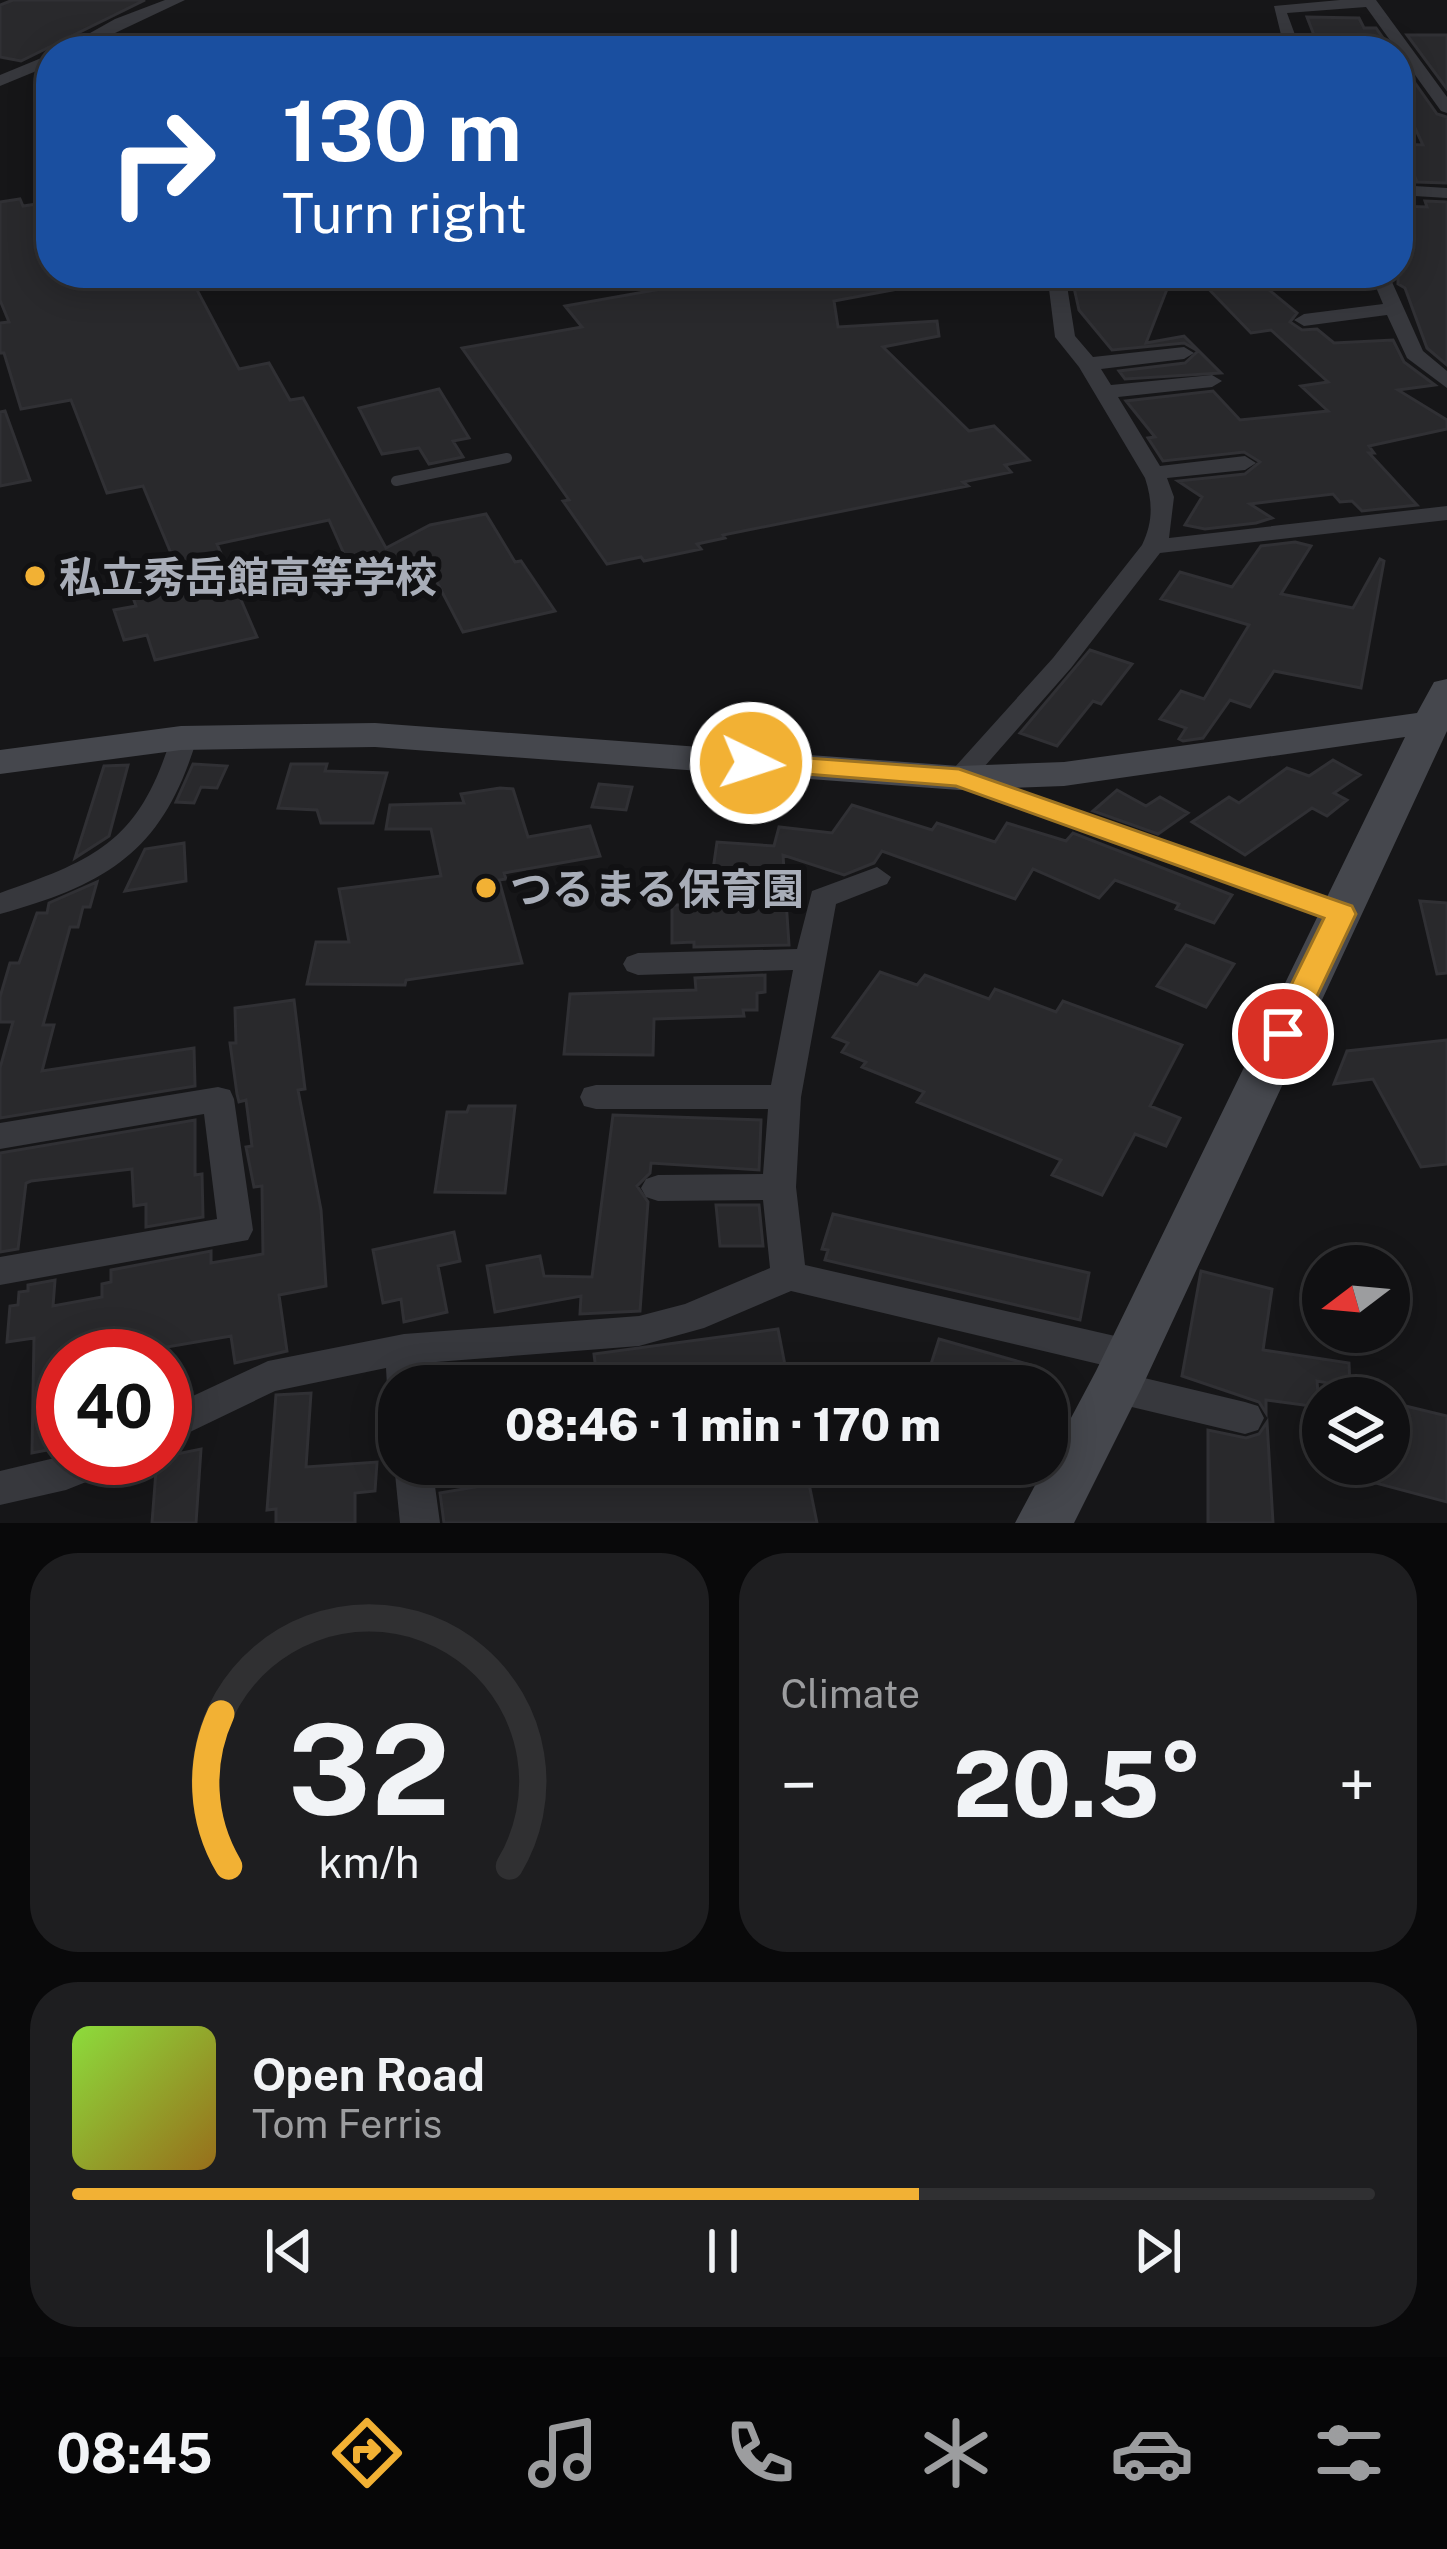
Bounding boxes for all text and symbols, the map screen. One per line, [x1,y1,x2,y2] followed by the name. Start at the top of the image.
[282,81,522,180] text: 130 m
[84,84,240,240] icon: right
[282,182,527,245] text: Turn right
[59,552,437,601] place label: 私立秀岳館高等学校
[22,563,48,589] marker: 私立秀岳館高等学校
[688,700,814,826] position arrow
[510,864,804,913] place label: つるまる保育園
[473,875,499,901] marker: つるまる保育園
[1232,983,1334,1085] pin
[1250,1001,1316,1067] icon: arrive
[1302,1245,1410,1353] north arrow
[1302,1245,1410,1485] map controls
[36,1329,192,1485] speed limit sign: 40
[1302,1377,1410,1485] button: layers
[505,1398,941,1451] text: 08:46 · 1 min · 170 m
[781,1671,920,1717] text: Climate
[288,1696,450,1843] text: 32
[953,1731,1202,1837] text: 20.5°
[781,1746,817,1824] text: −
[1338,1746,1375,1824] text: +
[319,1836,420,1887] text: km/h
[252,2048,485,2101] text: Open Road
[252,2101,442,2147] text: Tom Ferris
[256,2218,322,2284] icon: previous
[690,2218,756,2284] icon: pause
[1125,2218,1191,2284] icon: next
[325,2411,409,2495] icon: directions
[521,2411,605,2495] icon: music
[718,2411,802,2495] icon: phone
[914,2411,998,2495] icon: climate
[1110,2411,1194,2495] icon: car
[1307,2411,1391,2495] icon: filters
[56,2422,213,2485] text: 08:45

